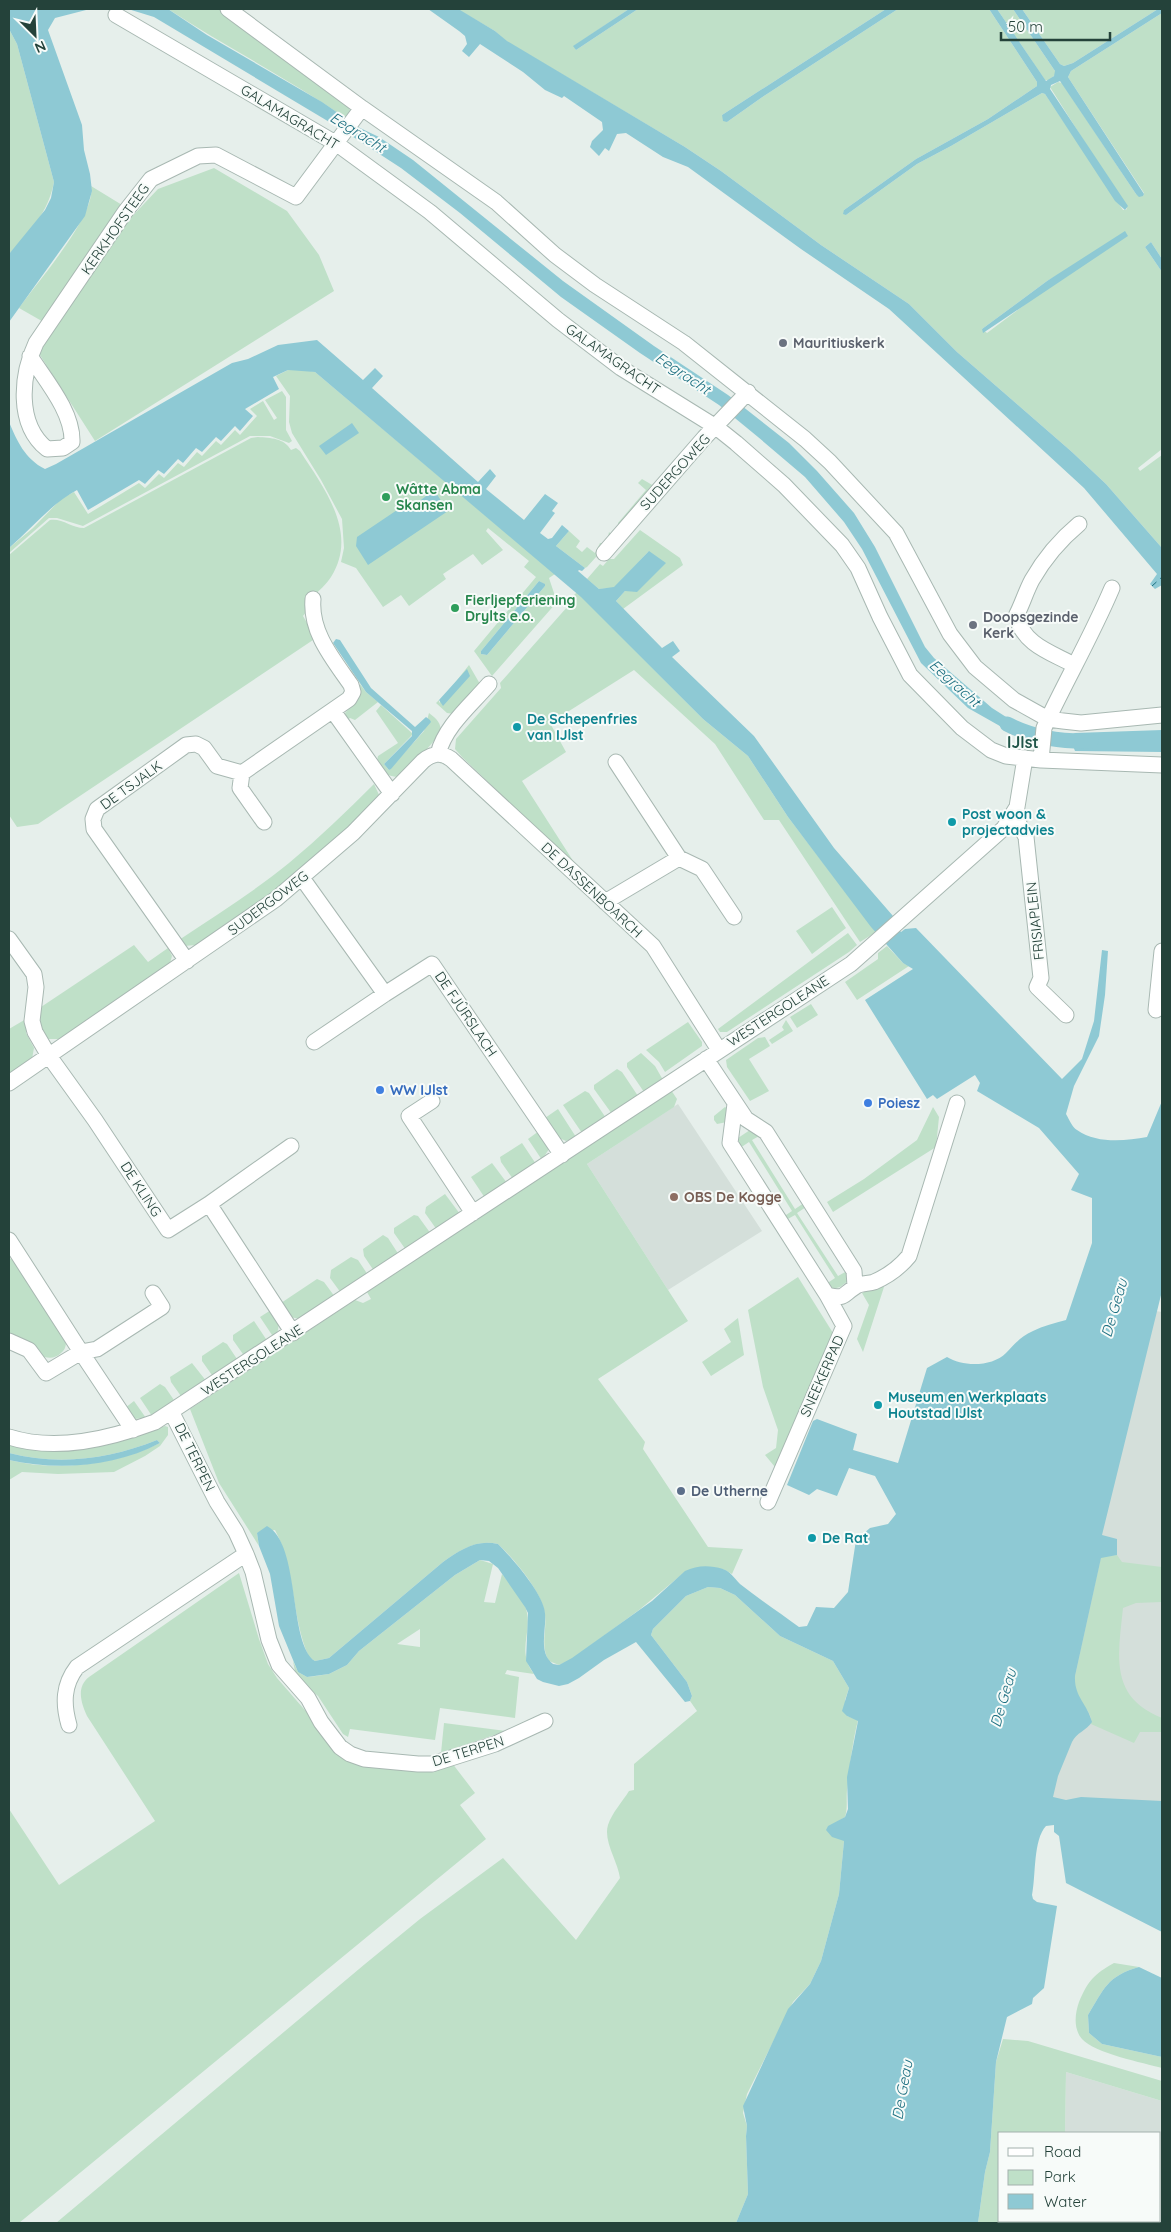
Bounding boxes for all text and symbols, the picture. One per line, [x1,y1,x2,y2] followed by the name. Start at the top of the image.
[10,10,60,60] north arrow
[1001,10,1110,42] scale bar
[1008,17,1043,36] text: 50 m
[32,37,49,57] text: N
[238,81,342,153] street label: GALAMAGRACHT
[327,107,391,158] water label: Eegracht
[77,180,153,278] street label: KERKHOFSTEEG
[562,320,664,398] street label: GALAMAGRACHT
[793,334,885,352] place label: Mauritiuskerk
[777,337,789,349] marker: Mauritiuskerk
[652,348,716,399] water label: Eegracht
[636,430,714,514] street label: SUDERGOWEG
[396,480,481,514] place label: Wâtte Abma Skansen
[380,491,392,503] marker: Wâtte Abma Skansen
[465,591,576,625] place label: Fierljepferiening Drylts e.o.
[449,602,461,614] marker: Fierljepferiening Drylts e.o.
[983,608,1079,642] place label: Doopsgezinde Kerk
[967,619,979,631] marker: Doopsgezinde Kerk
[926,655,986,712] water label: Eegracht
[527,710,638,744] place label: De Schepenfries van IJlst
[511,721,523,733] marker: De Schepenfries van IJlst
[1007,732,1039,752] district label: IJlst
[97,757,165,813] street label: DE TSJALK
[962,805,1054,839] place label: Post woon & projectadvies
[946,816,958,828] marker: Post woon & projectadvies
[538,838,646,942] street label: DE DASSENBOARCH
[224,867,312,939] street label: SUDERGOWEG
[1022,881,1048,961] street label: FRISIAPLEIN
[431,968,501,1060] street label: DE FJÛRSLACH
[724,971,832,1051] street label: WESTERGOLEANE
[390,1081,448,1099] place label: WW IJlst
[374,1084,386,1096] marker: WW IJlst
[878,1094,920,1112] place label: Poiesz
[862,1097,874,1109] marker: Poiesz
[117,1158,165,1220] street label: DE KLING
[684,1188,782,1206] place label: OBS De Kogge
[668,1191,680,1203] marker: OBS De Kogge
[1097,1275,1132,1339] water label: De Geau
[198,1320,306,1400] street label: WESTERGOLEANE
[796,1332,848,1420] street label: SNEEKERPAD
[888,1388,1047,1422] place label: Museum en Werkplaats Houtstad IJlst
[872,1399,884,1411] marker: Museum en Werkplaats Houtstad IJlst
[171,1420,219,1494] street label: DE TERPEN
[691,1482,768,1500] place label: De Utherne
[675,1485,687,1497] marker: De Utherne
[822,1529,869,1547] place label: De Rat
[806,1532,818,1544] marker: De Rat
[986,1665,1021,1729] water label: De Geau
[430,1732,506,1770] street label: DE TERPEN
[887,2057,917,2121] water label: De Geau
[998,2132,1161,2222] legend
[1044,2142,1081,2161] text: Road
[1044,2167,1076,2186] text: Park
[1044,2192,1087,2211] text: Water

